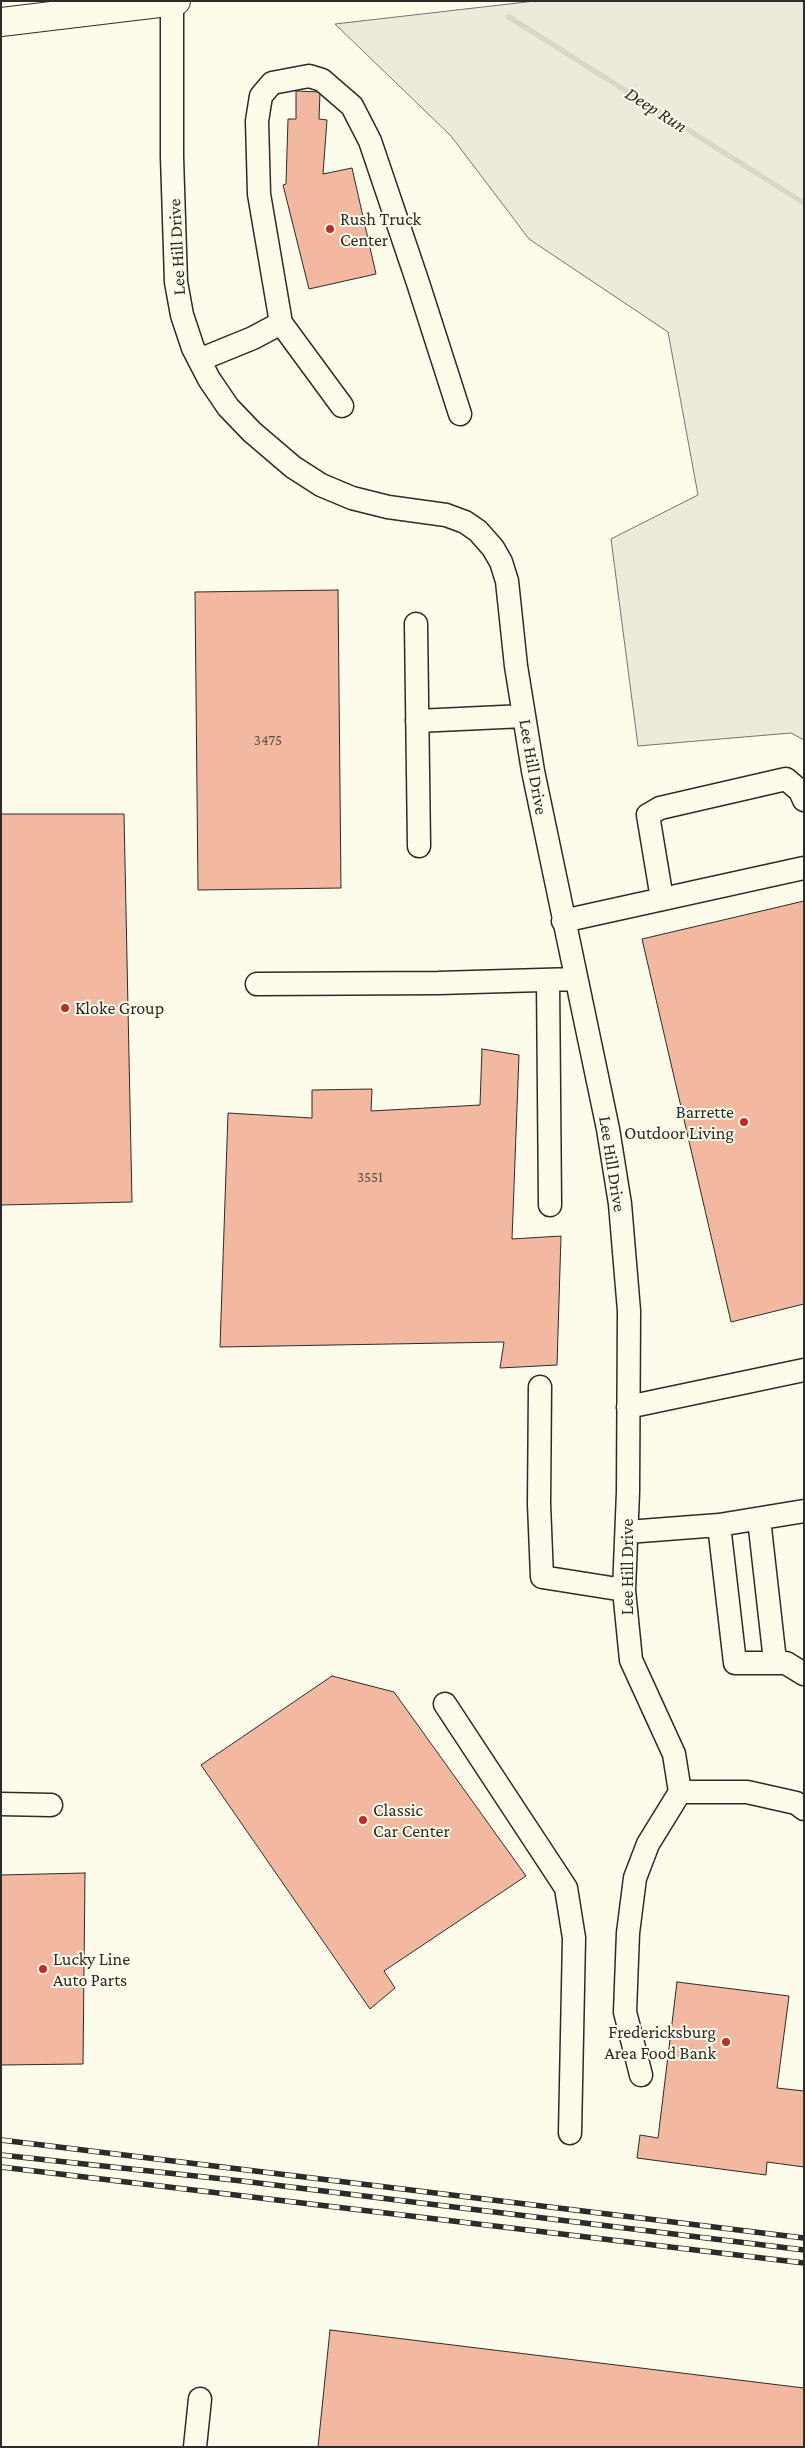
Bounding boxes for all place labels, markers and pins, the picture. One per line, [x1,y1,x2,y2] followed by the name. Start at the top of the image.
[340,208,421,250] place label: Rush Truck Center
[324,223,336,235] marker: Rush Truck Center
[75,997,164,1019] place label: Kloke Group
[59,1002,71,1014] marker: Kloke Group
[624,1101,734,1144] place label: Barrette Outdoor Living
[738,1116,750,1128] marker: Barrette Outdoor Living
[373,1799,450,1842] place label: Classic Car Center
[357,1814,369,1826] marker: Classic Car Center
[53,1948,130,1990] place label: Lucky Line Auto Parts
[37,1963,49,1975] marker: Lucky Line Auto Parts
[605,2021,716,2064] place label: Fredericksburg Area Food Bank
[720,2036,732,2048] marker: Fredericksburg Area Food Bank

